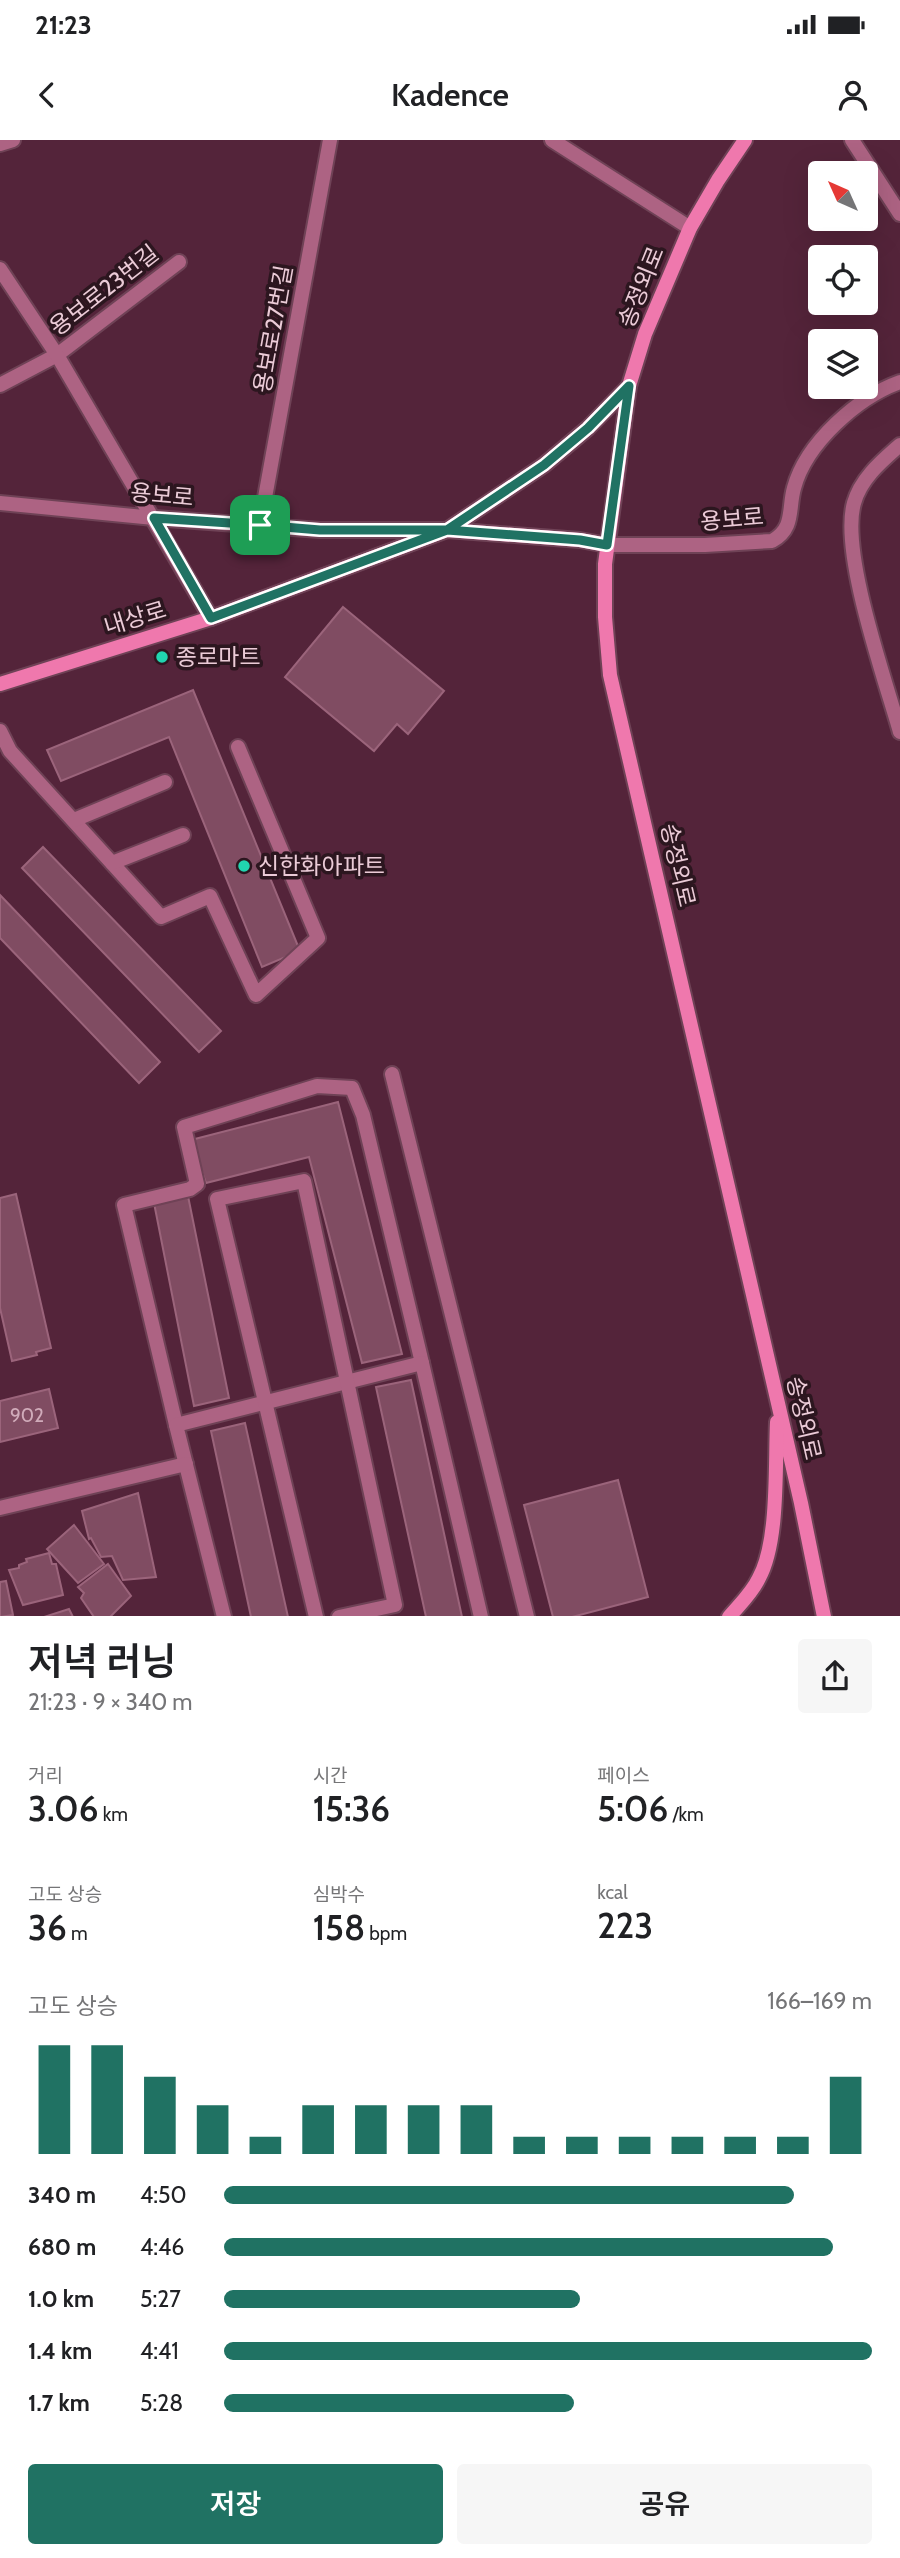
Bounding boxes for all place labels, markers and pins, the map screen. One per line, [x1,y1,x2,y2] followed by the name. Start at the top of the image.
[230,495,290,555] pin
[176,643,261,671] place label: 종로마트
[154,649,170,665] marker: 종로마트
[258,852,385,880] place label: 신한화아파트
[236,858,252,874] marker: 신한화아파트

